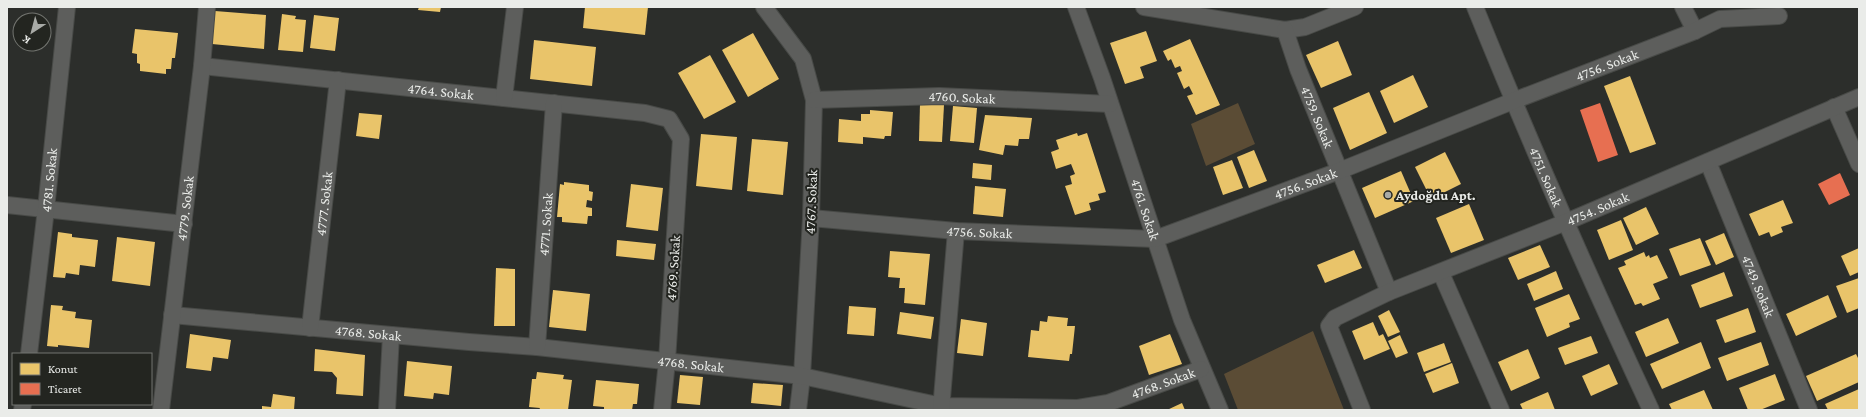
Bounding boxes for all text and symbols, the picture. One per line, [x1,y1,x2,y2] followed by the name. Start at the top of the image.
[12,12,52,52] north arrow
[19,33,32,47] text: K
[1573,46,1641,84] street label: 4756. Sokak
[407,80,475,103] street label: 4764. Sokak
[1298,84,1337,151] street label: 4759. Sokak
[928,88,996,107] street label: 4760. Sokak
[1526,144,1566,209] street label: 4751. Sokak
[38,147,60,213] street label: 4781. Sokak
[1272,164,1339,202] street label: 4756. Sokak
[802,169,820,235] street label: 4767. Sokak
[312,170,336,237] street label: 4777. Sokak
[173,175,197,242] street label: 4779. Sokak
[1128,176,1163,243] street label: 4761. Sokak
[1395,187,1476,203] place label: Aydoğdu Apt.
[1564,188,1632,229] street label: 4754. Sokak
[1383,190,1393,200] marker: Aydoğdu Apt.
[535,192,556,257] street label: 4771. Sokak
[946,222,1013,241] street label: 4756. Sokak
[663,234,683,301] street label: 4769. Sokak
[1739,253,1778,320] street label: 4749. Sokak
[334,322,402,344] street label: 4768. Sokak
[657,352,725,375] street label: 4768. Sokak
[12,353,152,405] legend
[48,362,79,376] text: Konut
[1129,364,1197,402] street label: 4768. Sokak
[48,382,82,396] text: Ticaret

